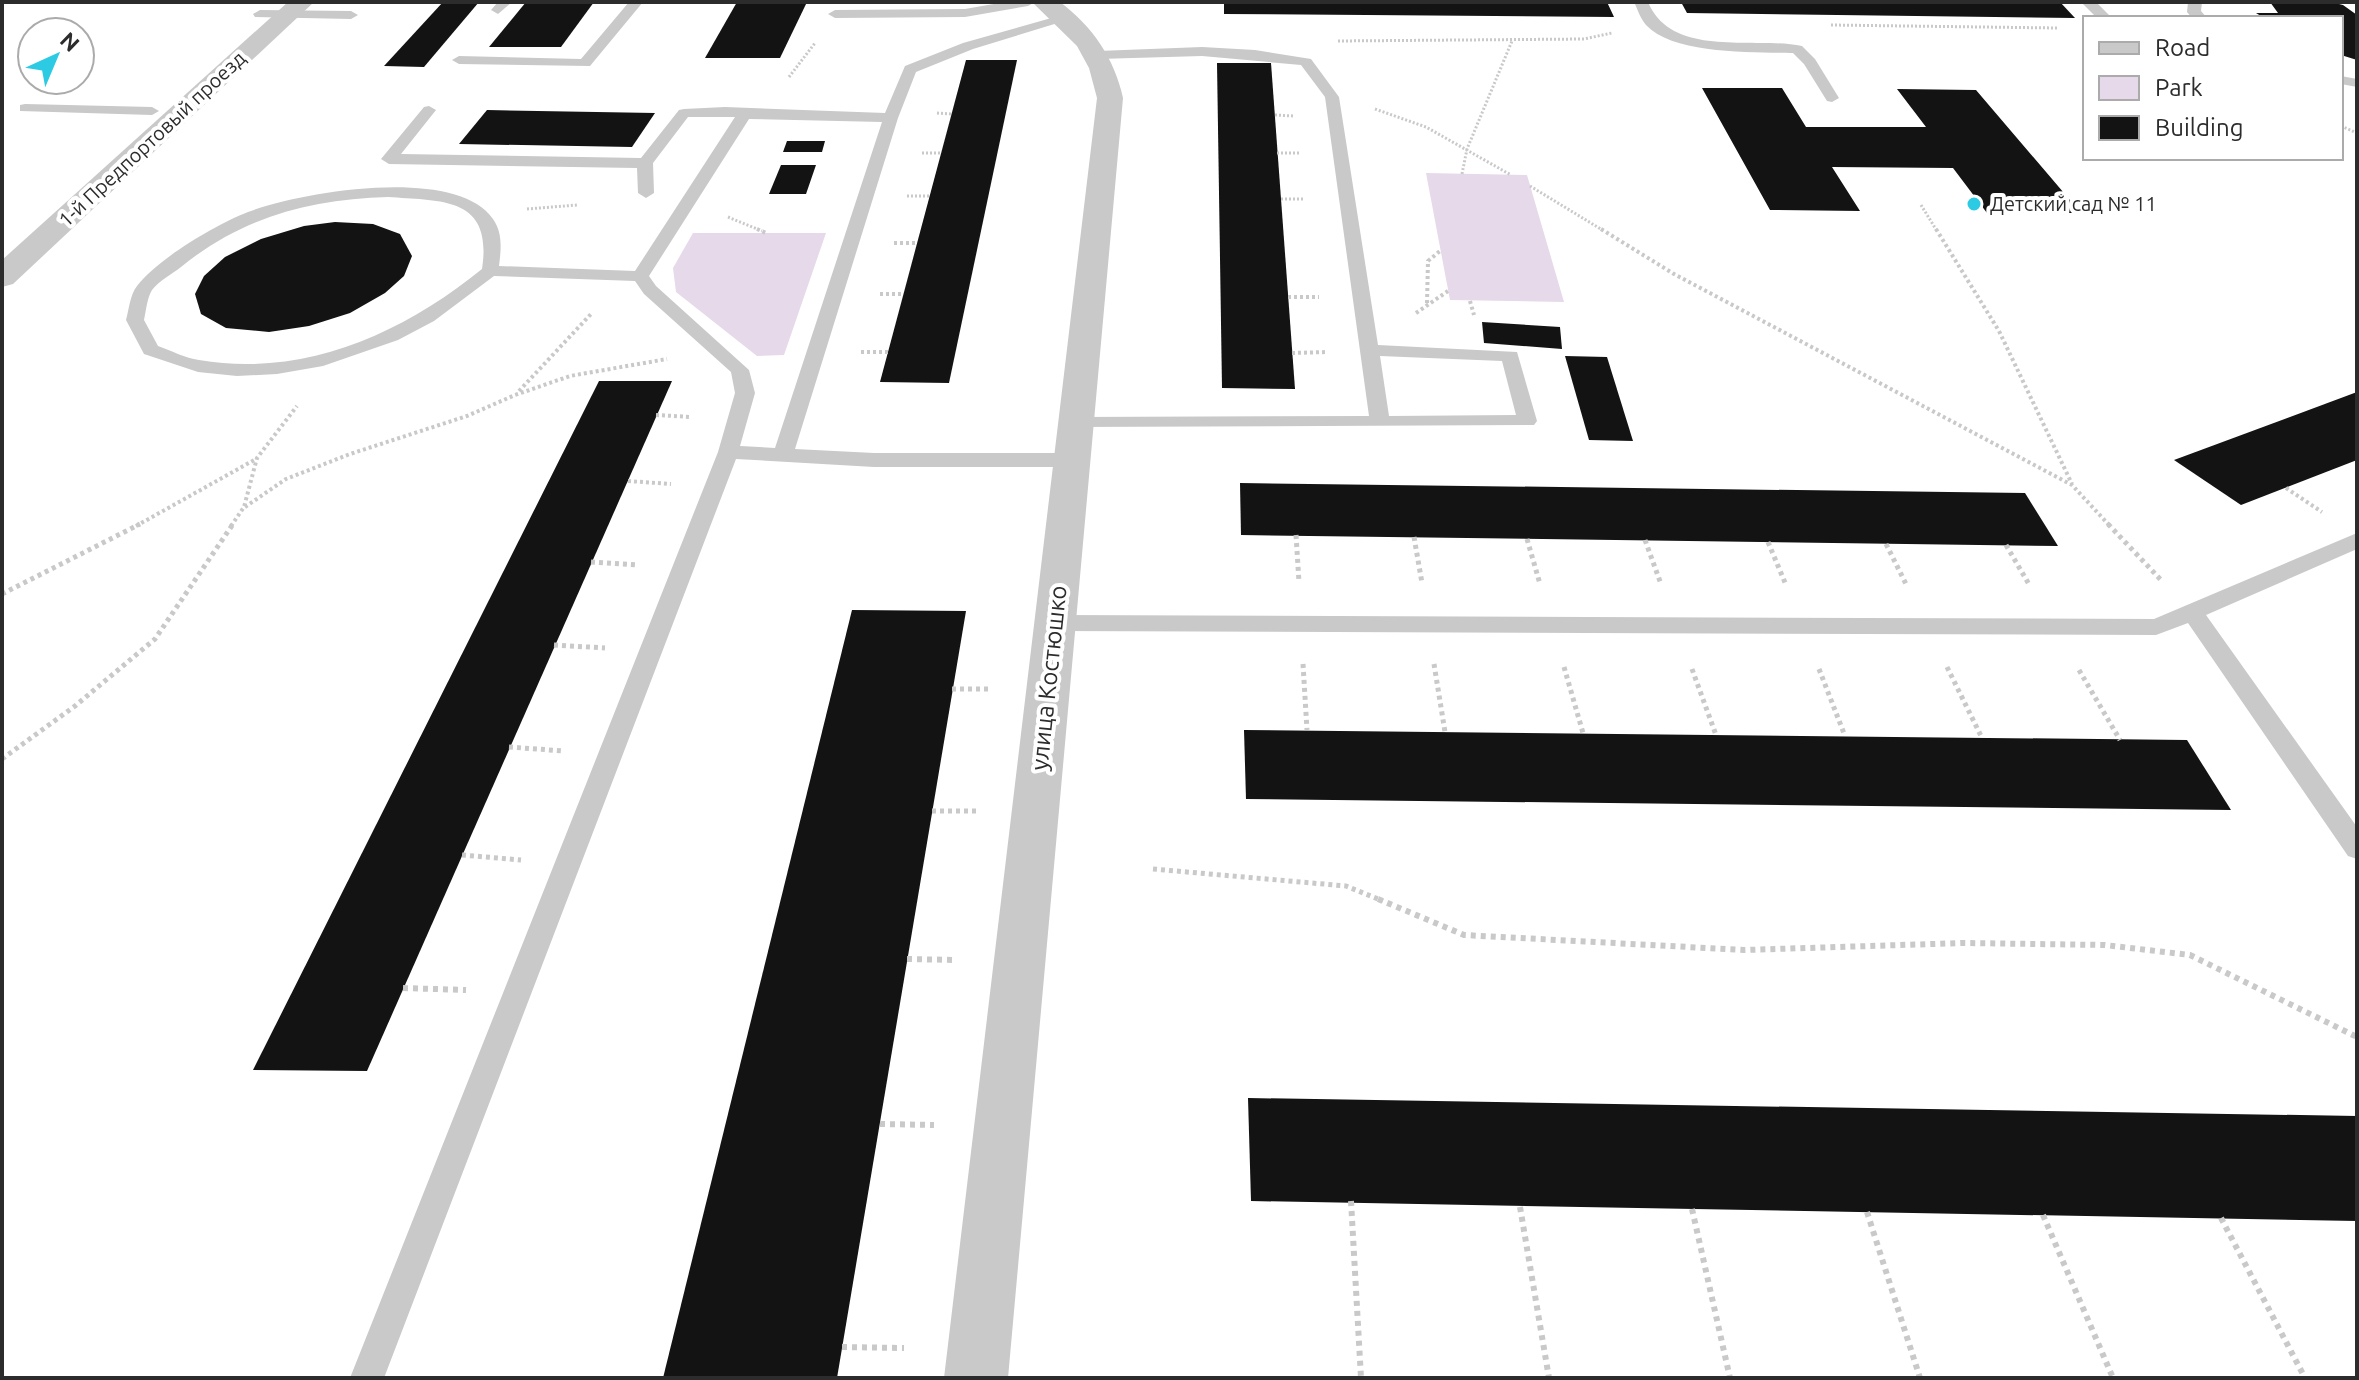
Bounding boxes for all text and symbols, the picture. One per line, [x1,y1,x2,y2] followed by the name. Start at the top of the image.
[16,16,96,96] north arrow
[2083,16,2343,160] legend
[56,27,85,56] text: N
[2155,34,2210,61] text: Road
[54,46,250,231] street label: 1-й Предпортовый проезд
[2155,74,2203,101] text: Park
[2155,114,2243,141] text: Building
[1990,192,2157,215] place label: Детский сад № 11
[1965,195,1983,213] marker: Детский сад № 11
[1025,584,1072,772] street label: улица Костюшко

